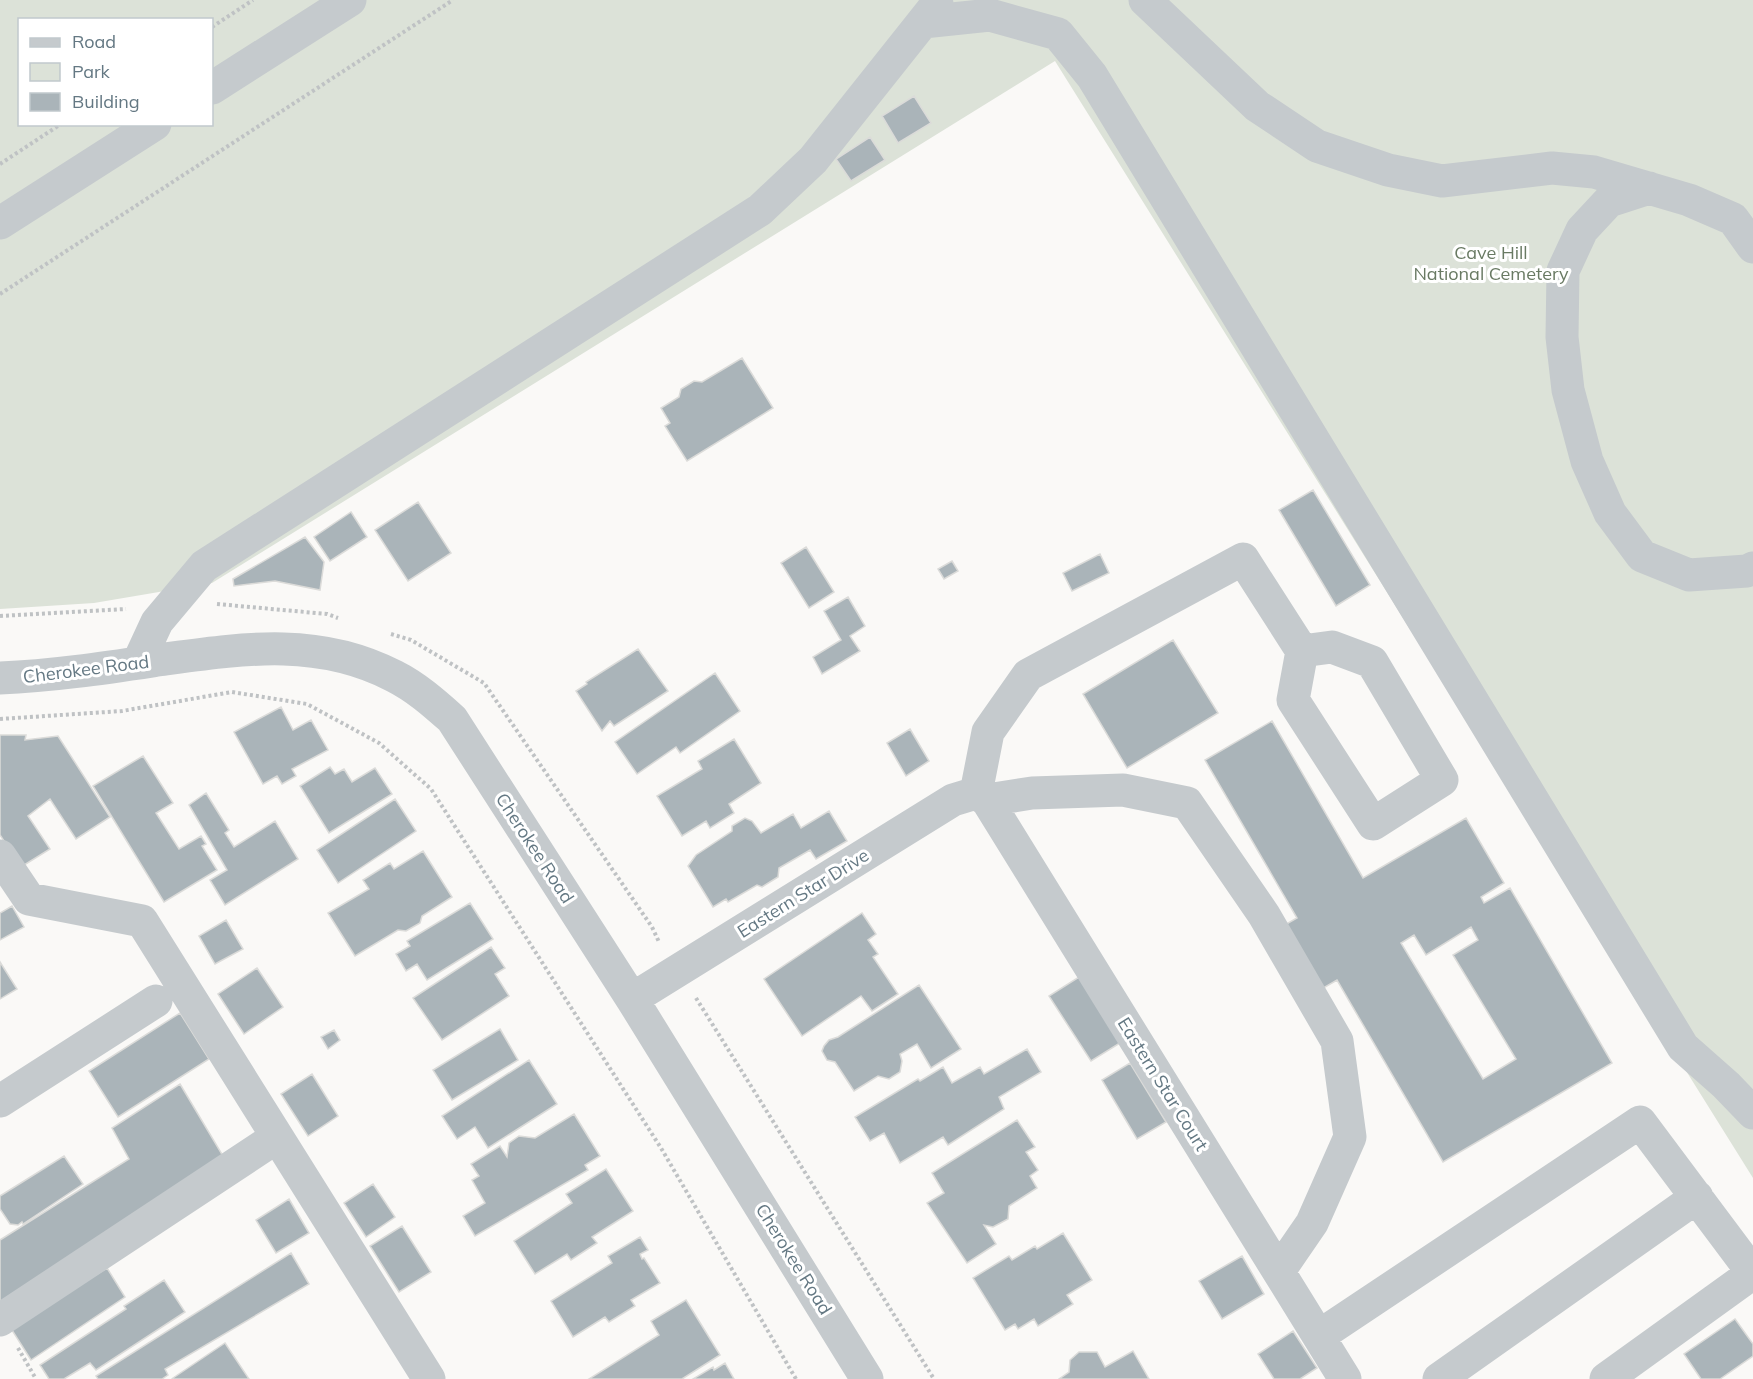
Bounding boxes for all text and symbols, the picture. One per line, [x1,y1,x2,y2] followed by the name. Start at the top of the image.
[18,18,213,126] legend
[72,30,116,53] text: Road
[72,60,111,83] text: Park
[72,90,140,113] text: Building
[1413,241,1569,285] park label: Cave Hill National Cemetery
[22,650,150,688] street label: Cherokee Road
[491,789,579,907] street label: Cherokee Road
[733,843,873,943] street label: Eastern Star Drive
[1113,1013,1213,1155] street label: Eastern Star Court
[751,1199,837,1319] street label: Cherokee Road

